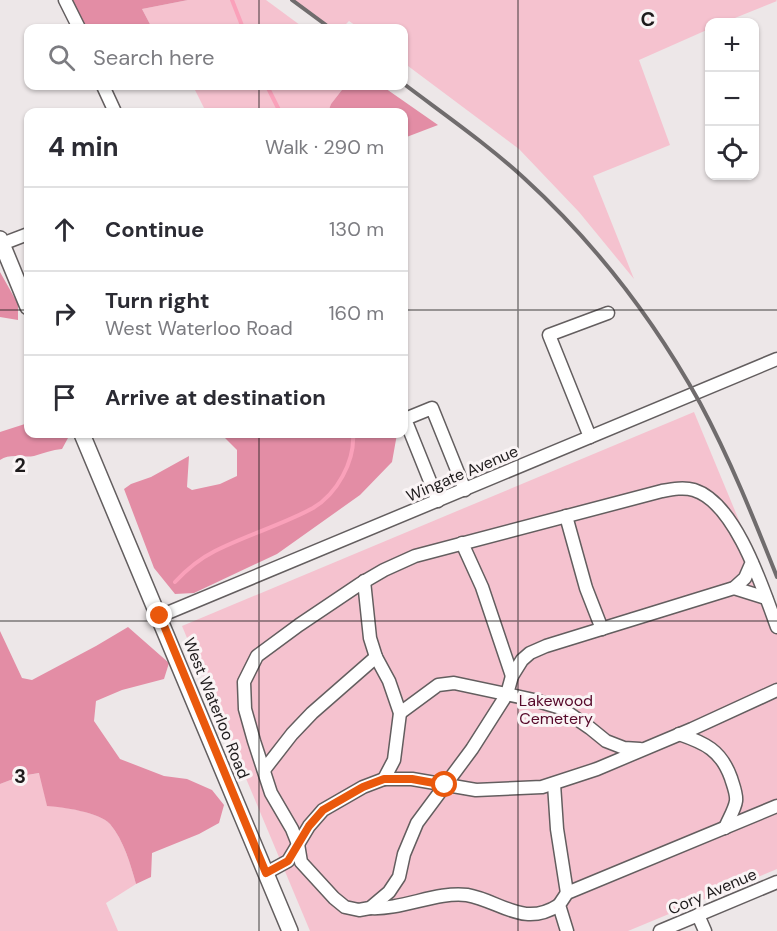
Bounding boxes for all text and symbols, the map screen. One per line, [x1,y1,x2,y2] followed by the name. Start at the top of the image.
[641,6,655,32] text: C
[705,18,759,180] map controls
[705,18,759,72] button: +
[24,24,408,90] search box
[45,41,78,74] icon: search
[93,43,214,72] text: Search here
[705,72,759,126] button: −
[705,126,759,180] button: locate
[48,130,119,164] text: 4 min
[265,134,384,160] text: Walk · 290 m
[48,213,81,246] icon: ahead
[105,215,204,244] text: Continue
[329,216,384,242] text: 130 m
[105,286,210,315] text: Turn right
[48,297,81,330] icon: right
[328,300,384,326] text: 160 m
[105,315,293,341] text: West Waterloo Road
[48,381,81,414] icon: arrive
[105,383,326,412] text: Arrive at destination
[403,440,521,507] street label: Wingate Avenue
[14,452,26,478] text: 2
[146,602,172,628] route end
[179,635,254,782] street label: West Waterloo Road
[519,690,593,729] park label: Lakewood Cemetery
[14,763,26,789] text: 3
[431,771,457,797] route start
[665,863,760,920] street label: Cory Avenue

